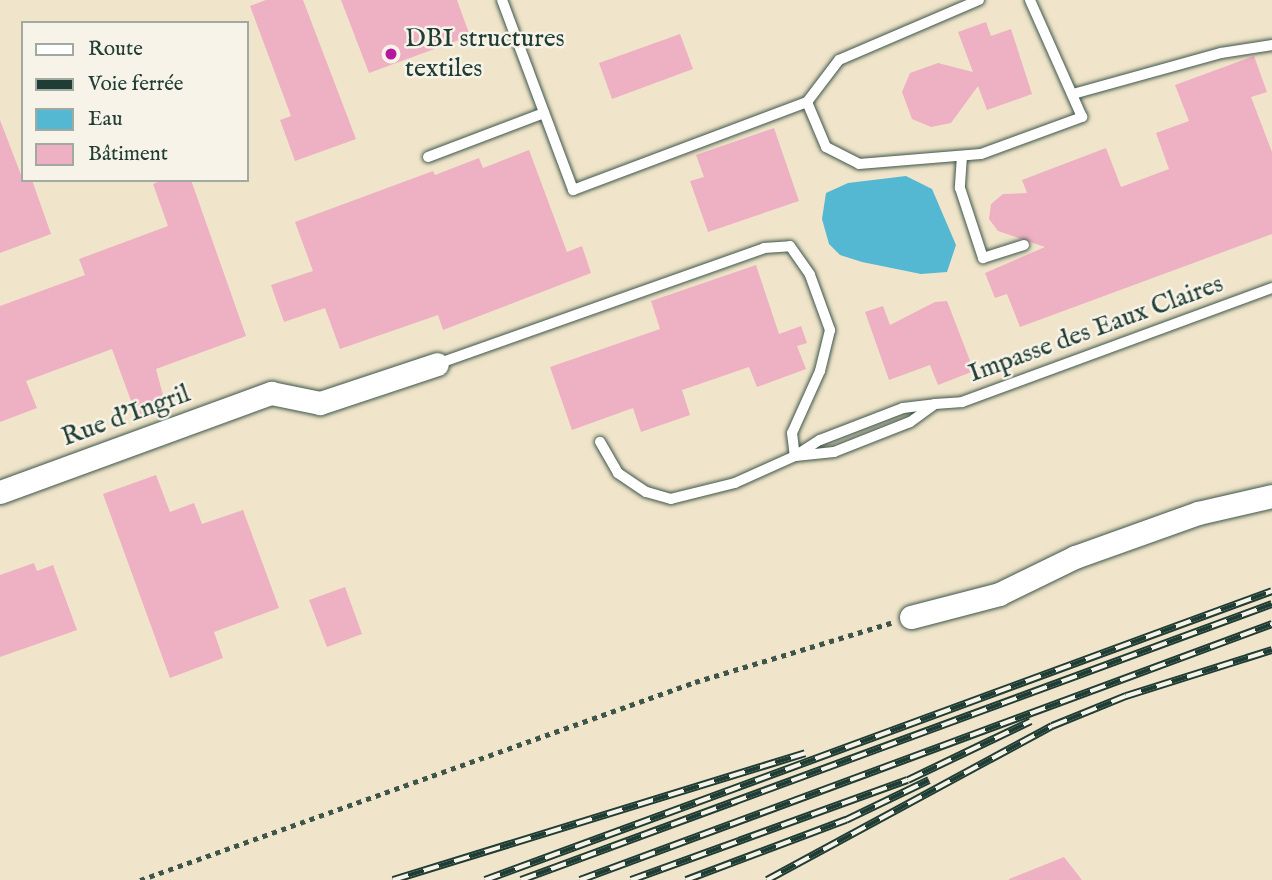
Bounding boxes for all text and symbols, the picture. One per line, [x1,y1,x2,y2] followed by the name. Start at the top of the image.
[21,21,248,182] legend
[405,23,565,84] place label: DBI structures textiles
[88,36,143,63] text: Route
[383,46,399,62] marker: DBI structures textiles
[88,71,184,98] text: Voie ferrée
[88,106,123,133] text: Eau
[88,141,168,168] text: Bâtiment
[964,268,1228,390] street label: Impasse des Eaux Claires
[57,378,195,454] street label: Rue d'Ingril

